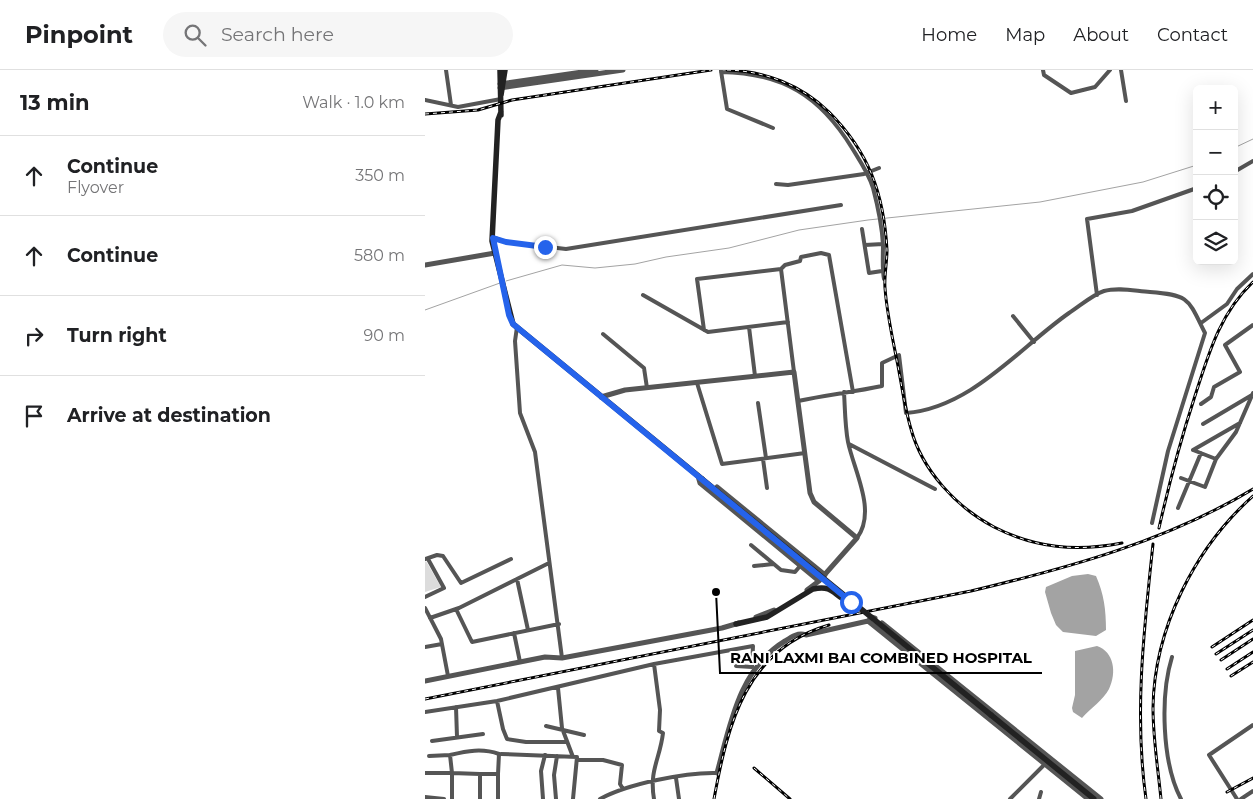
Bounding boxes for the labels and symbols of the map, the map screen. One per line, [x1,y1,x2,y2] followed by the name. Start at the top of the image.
[534,236,557,259] route end
[840,591,863,614] route start
[720,643,1042,673] callout: RANI LAXMI BAI COMBINED HOSPITAL
[730,648,1032,667] text: RANI LAXMI BAI COMBINED HOSPITAL

